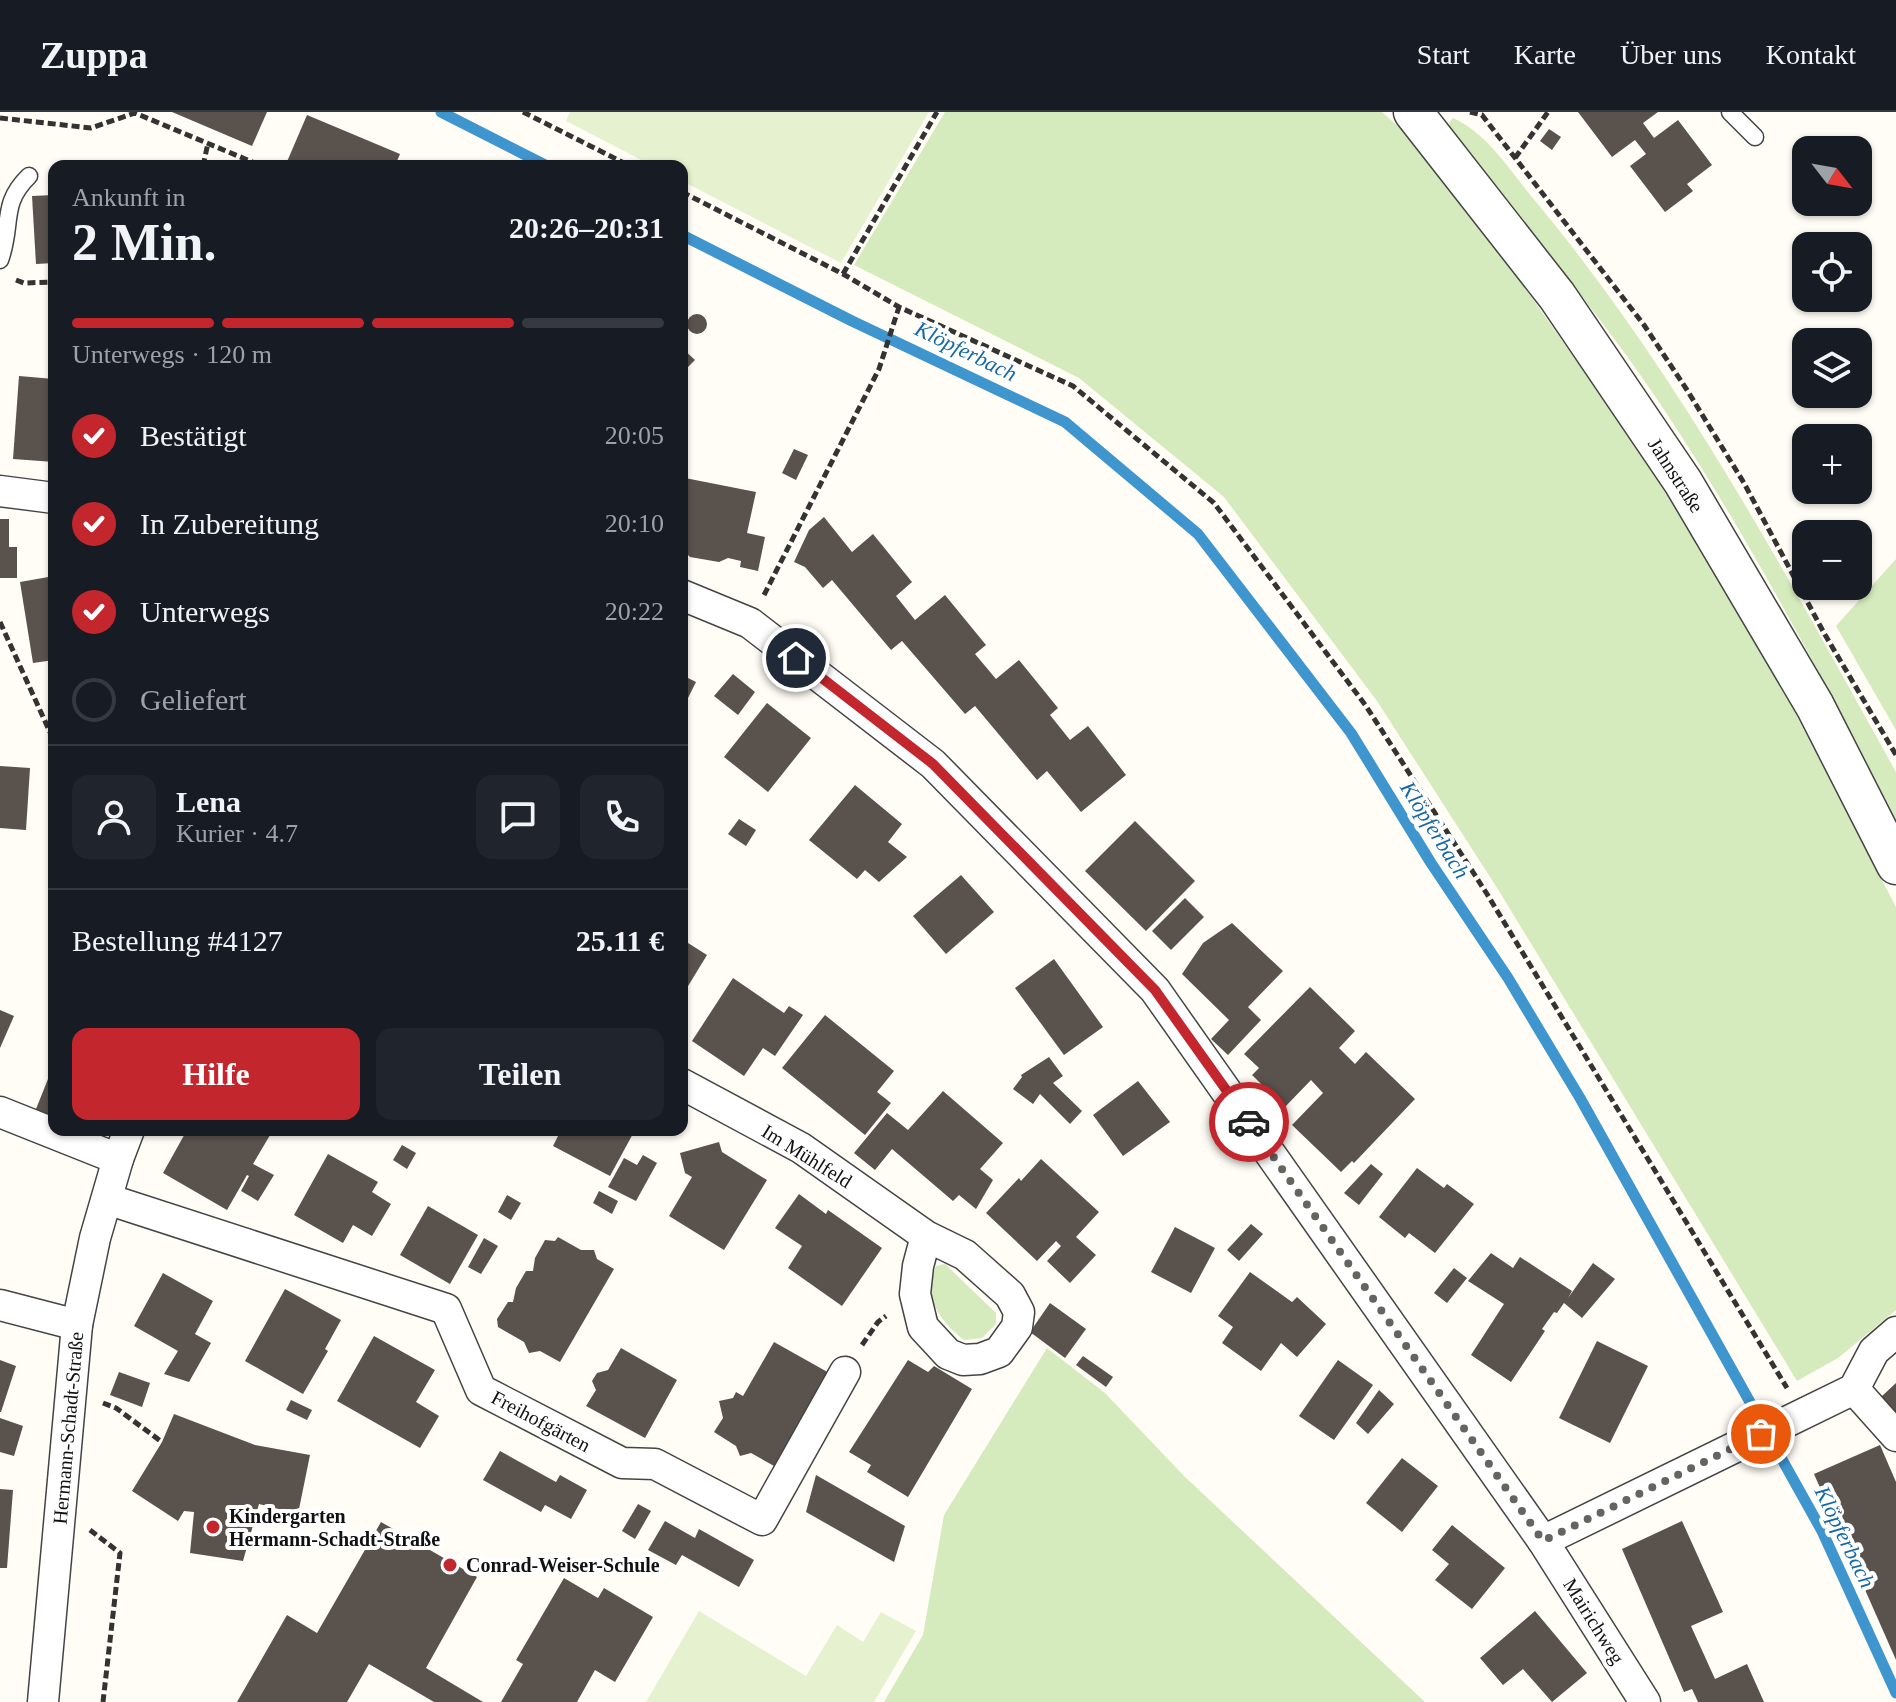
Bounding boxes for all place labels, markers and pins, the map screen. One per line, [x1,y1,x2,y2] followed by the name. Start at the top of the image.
[762,624,830,692] pin
[1727,1400,1795,1468] pin
[229,1505,440,1550] place label: Kindergarten Hermann-Schadt-Straße
[204,1518,222,1536] marker: Kindergarten Hermann-Schadt-Straße
[466,1554,660,1576] place label: Conrad-Weiser-Schule
[441,1556,459,1574] marker: Conrad-Weiser-Schule

